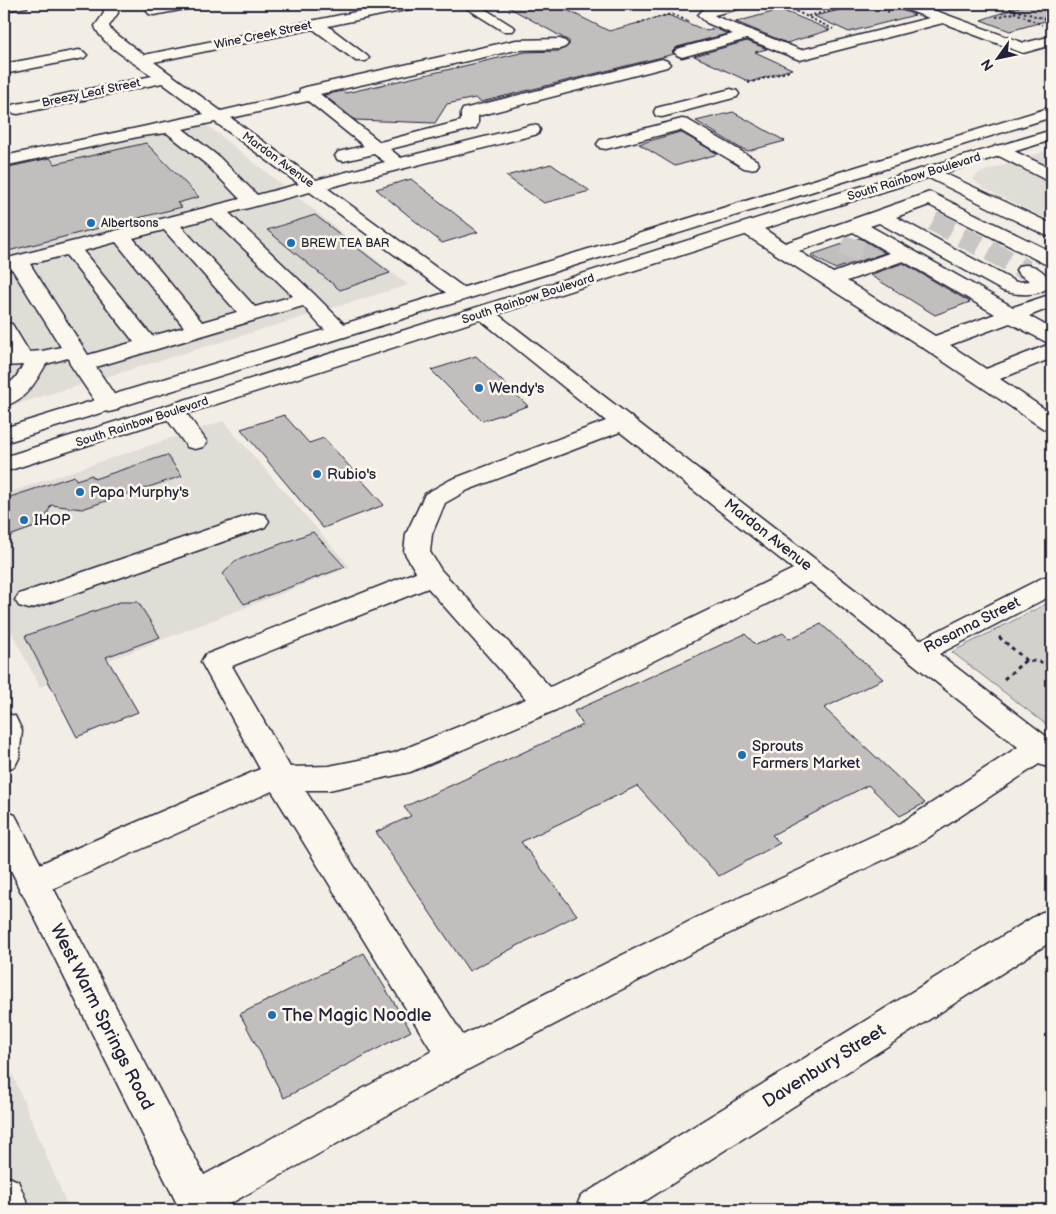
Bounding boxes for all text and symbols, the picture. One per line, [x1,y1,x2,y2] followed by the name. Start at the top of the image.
[213,17,313,53] street label: Wine Creek Street
[974,32,1024,82] north arrow
[978,56,998,74] text: N
[40,75,142,111] street label: Breezy Leaf Street
[239,129,317,191] street label: Mardon Avenue
[846,150,983,204] street label: South Rainbow Boulevard
[101,216,158,231] place label: Albertsons
[85,217,97,229] marker: Albertsons
[301,236,390,251] place label: BREW TEA BAR
[285,237,297,249] marker: BREW TEA BAR
[460,270,596,328] street label: South Rainbow Boulevard
[489,379,545,398] place label: Wendy's
[473,382,485,394] marker: Wendy's
[74,393,210,451] street label: South Rainbow Boulevard
[327,465,377,484] place label: Rubio's
[311,468,323,480] marker: Rubio's
[90,483,189,502] place label: Papa Murphy's
[74,486,86,498] marker: Papa Murphy's
[720,495,816,575] street label: Mardon Avenue
[34,511,71,530] place label: IHOP
[18,514,30,526] marker: IHOP
[921,592,1024,657] street label: Rosanna Street
[752,737,860,773] place label: Sprouts Farmers Market
[736,749,748,761] marker: Sprouts Farmers Market
[46,920,158,1114] street label: West Warm Springs Road
[282,1005,432,1026] place label: The Magic Noodle
[266,1009,278,1021] marker: The Magic Noodle
[759,1020,890,1112] street label: Davenbury Street

